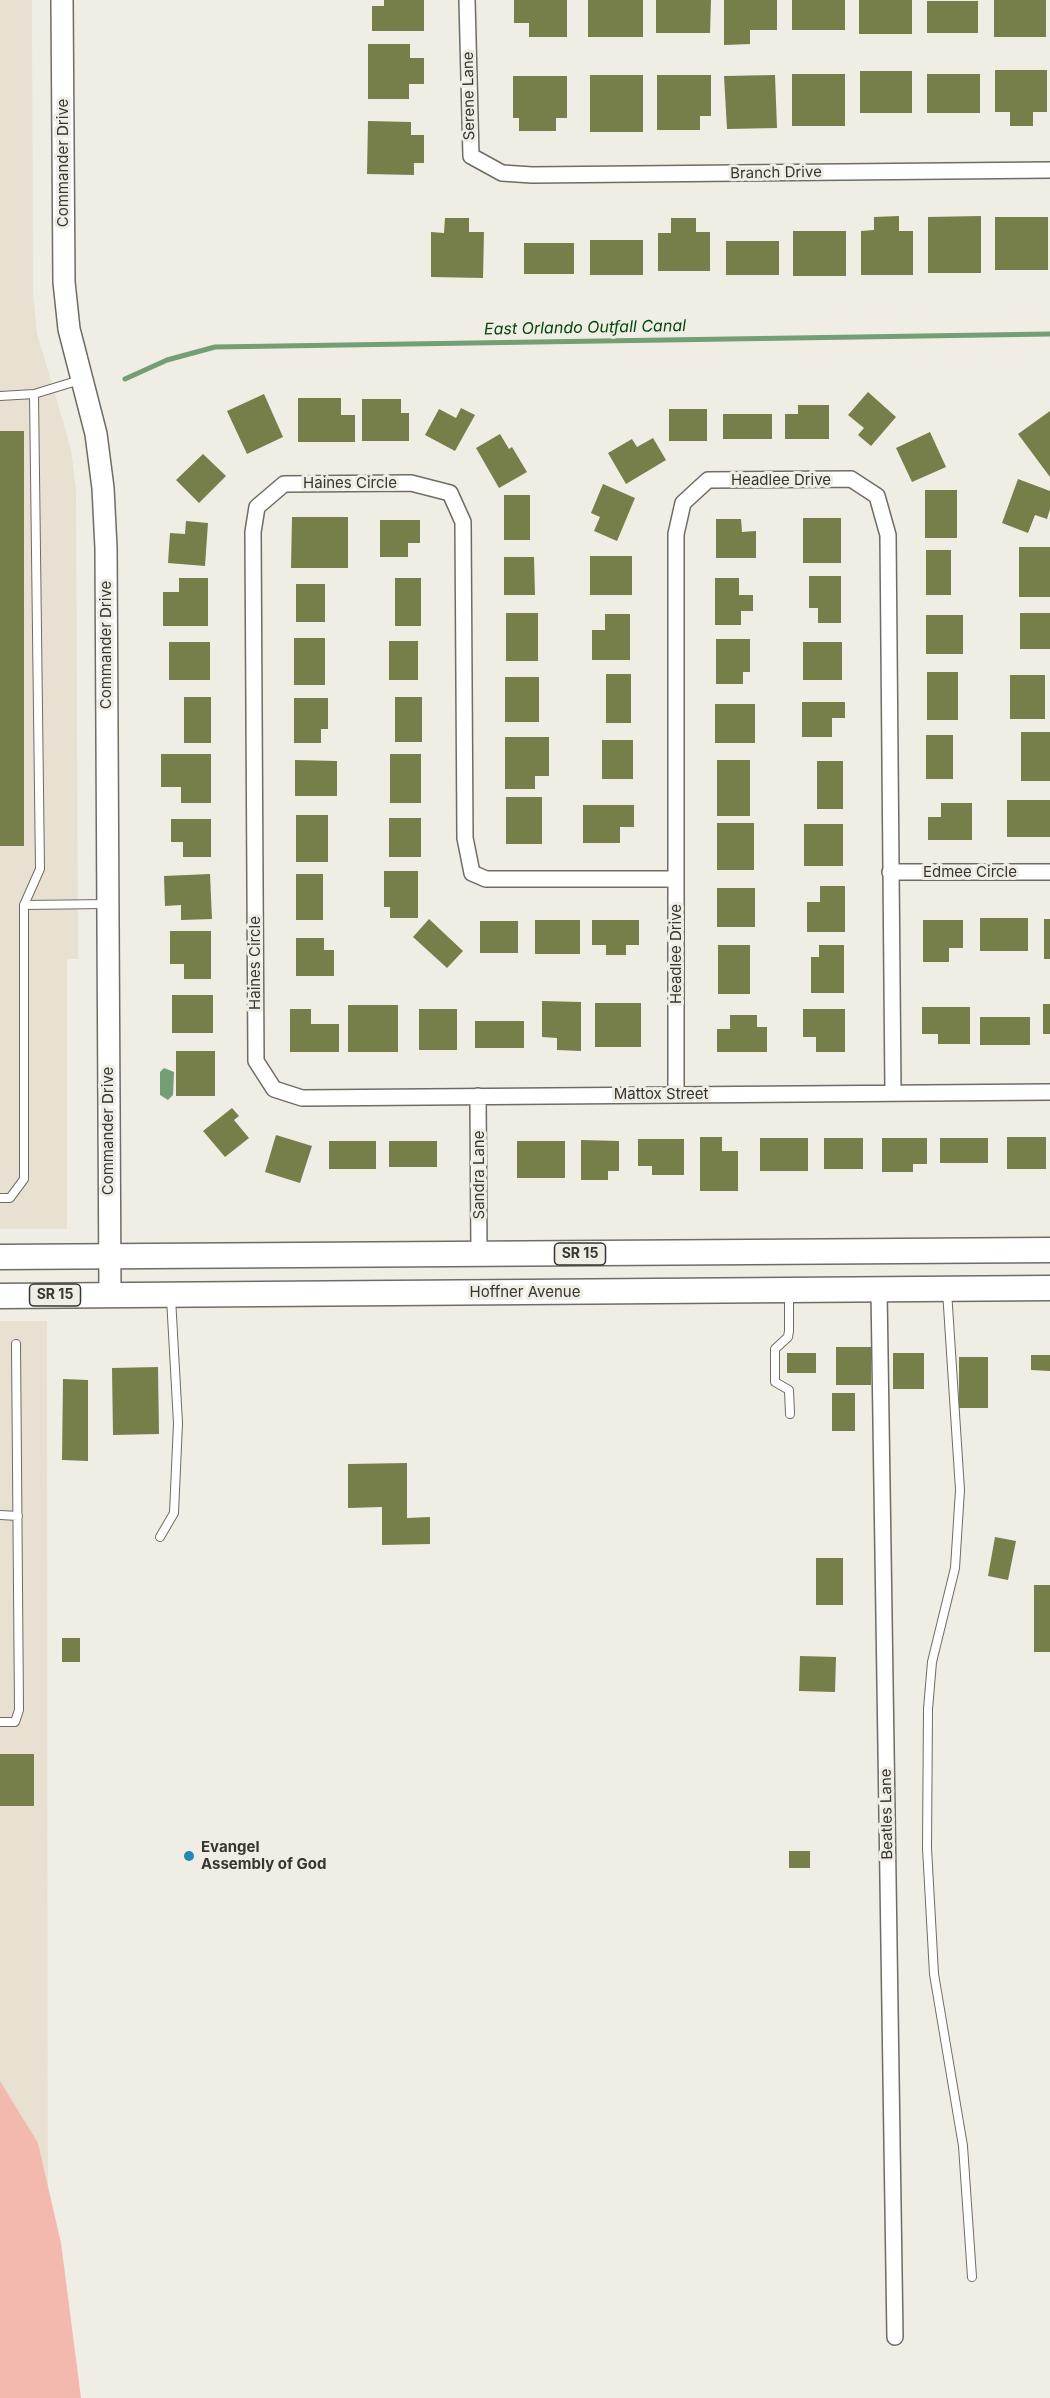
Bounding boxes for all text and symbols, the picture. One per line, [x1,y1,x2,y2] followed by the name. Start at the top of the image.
[459,51,479,141] street label: Serene Lane
[54,99,72,227] street label: Commander Drive
[730,163,822,183] street label: Branch Drive
[484,317,686,339] water label: East Orlando Outfall Canal
[731,471,831,489] street label: Headlee Drive
[303,474,397,492] street label: Haines Circle
[97,581,115,709] street label: Commander Drive
[923,863,1017,881] street label: Edmee Circle
[667,904,685,1004] street label: Headlee Drive
[246,916,264,1010] street label: Haines Circle
[99,1067,117,1195] street label: Commander Drive
[614,1085,708,1103] street label: Mattox Street
[470,1131,488,1219] street label: Sandra Lane
[554,1243,606,1265] road number: SR 15
[470,1283,580,1301] street label: Hoffner Avenue
[29,1284,80,1306] road number: SR 15
[877,1768,897,1860] street label: Beatles Lane
[201,1838,326,1873] place label: Evangel Assembly of God
[182,1849,196,1863] marker: Evangel Assembly of God

